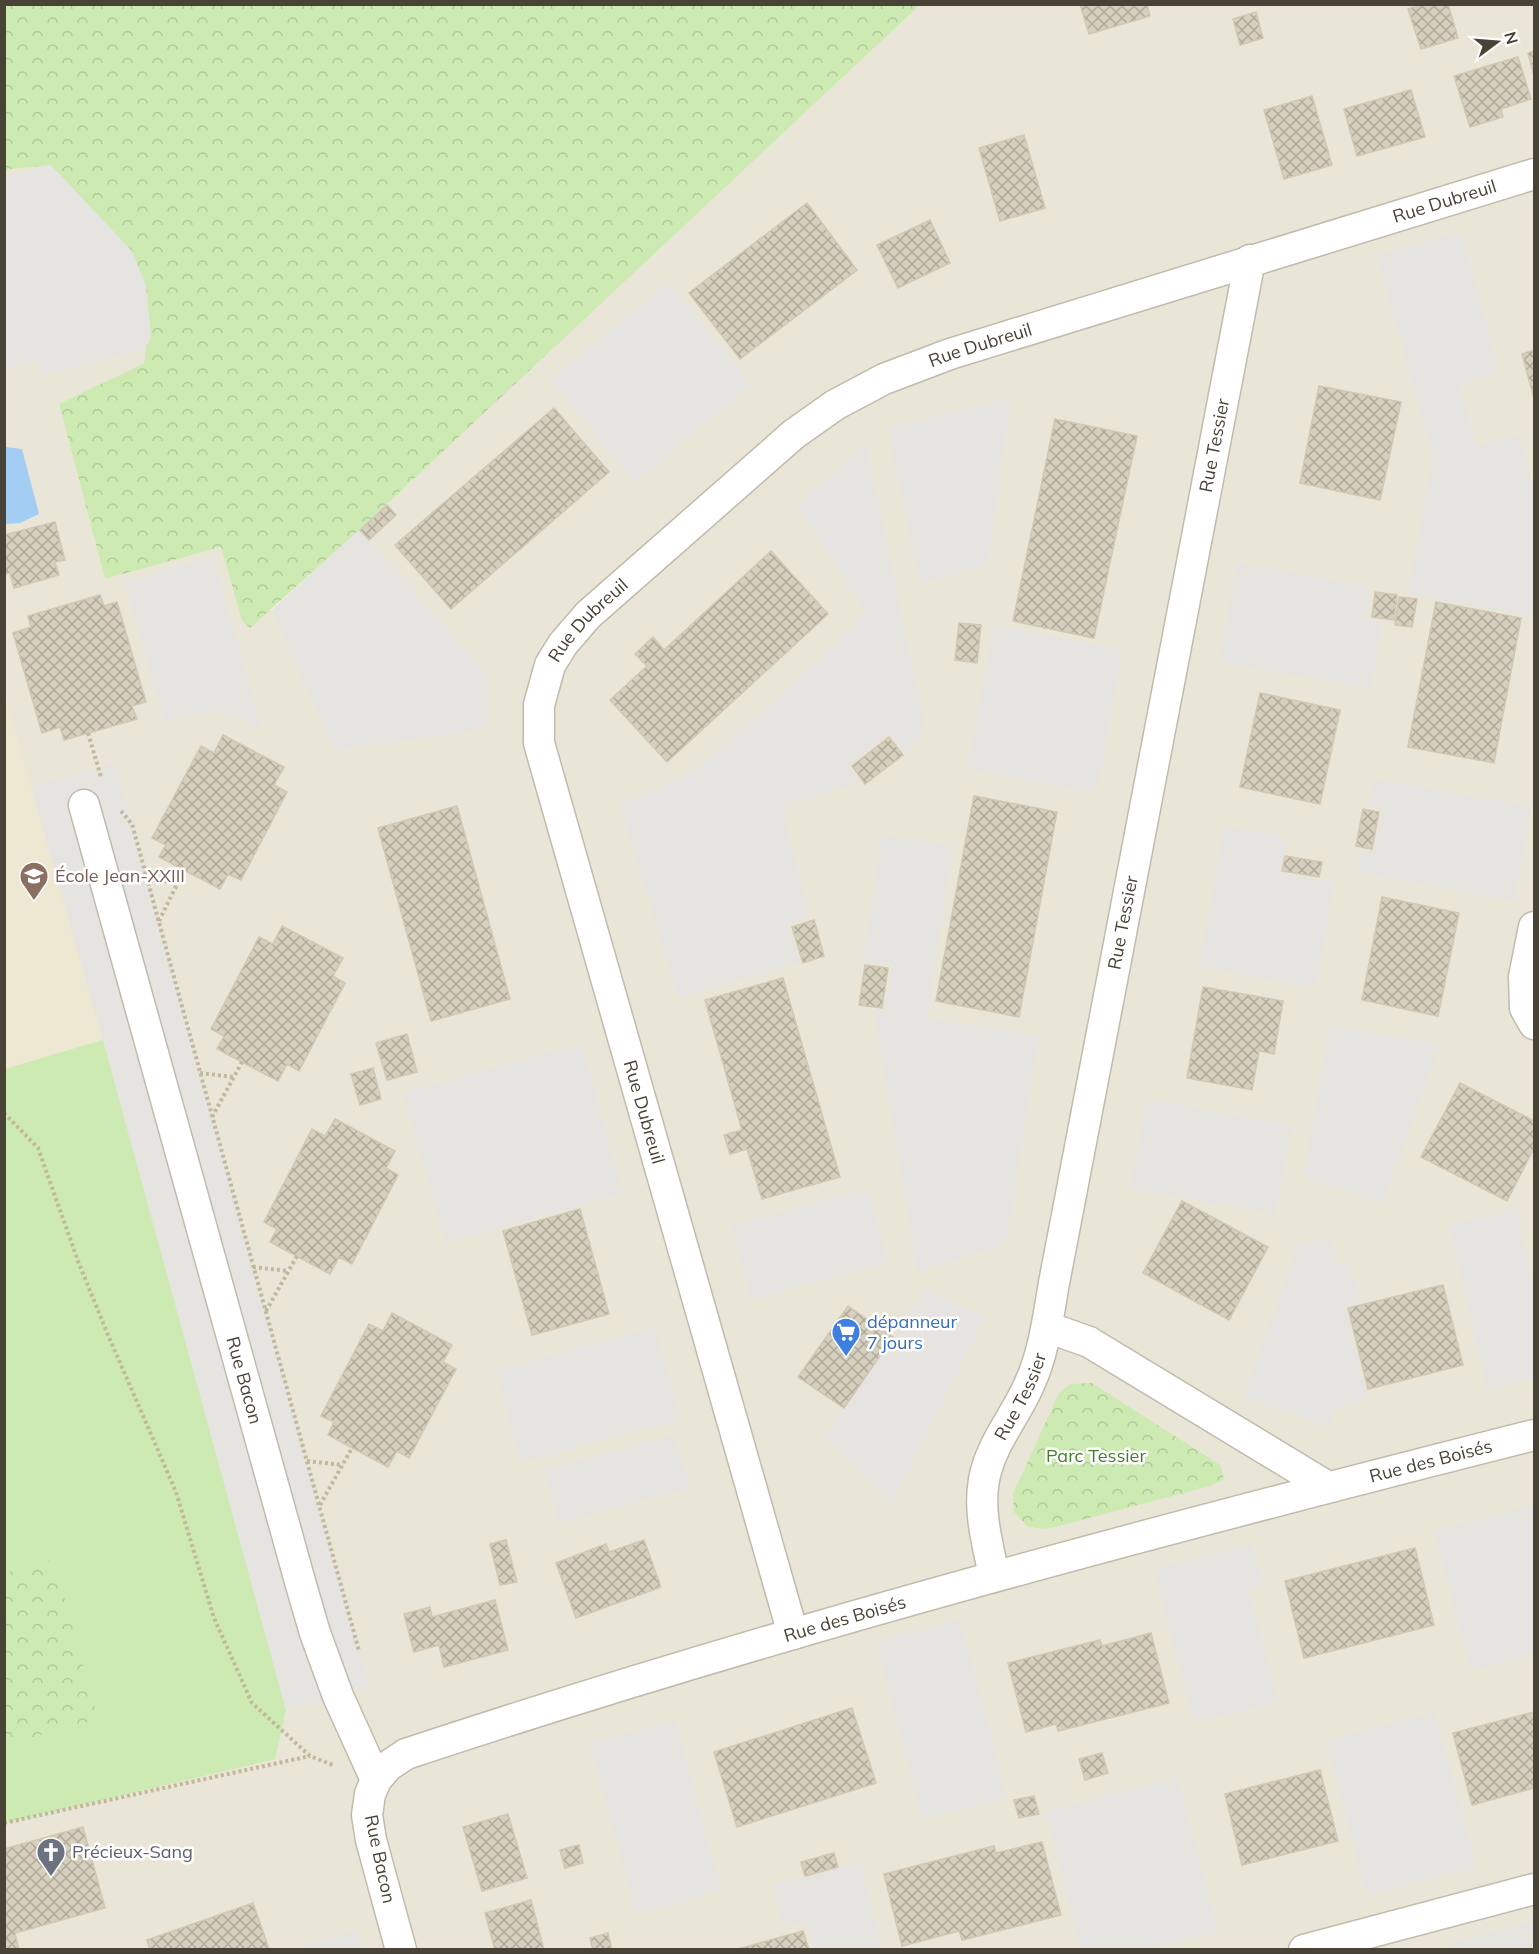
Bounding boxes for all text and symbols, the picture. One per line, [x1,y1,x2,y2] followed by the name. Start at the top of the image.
[1467,12,1527,72] north arrow
[1500,29,1523,46] text: N
[1390,174,1499,228] street label: Rue Dubreuil
[925,317,1035,372] street label: Rue Dubreuil
[1194,396,1234,494] street label: Rue Tessier
[543,573,633,666] street label: Rue Dubreuil
[18,860,50,902] school or university icon: École Jean-XXIII
[55,864,185,887] place label: École Jean-XXIII
[1102,873,1143,971] street label: Rue Tessier
[619,1057,670,1167] street label: Rue Dubreuil
[867,1310,957,1354] place label: dépanneur 7 jours
[830,1316,862,1358] supermarket icon: dépanneur 7 jours
[221,1334,268,1426] street label: Rue Bacon
[989,1349,1051,1444] street label: Rue Tessier
[1367,1434,1495,1488] street label: Rue des Boisés
[1046,1444,1146,1467] park label: Parc Tessier
[781,1590,908,1647] street label: Rue des Boisés
[360,1813,401,1905] street label: Rue Bacon
[35,1836,67,1878] church icon: Précieux-Sang
[72,1840,193,1863] place label: Précieux-Sang

